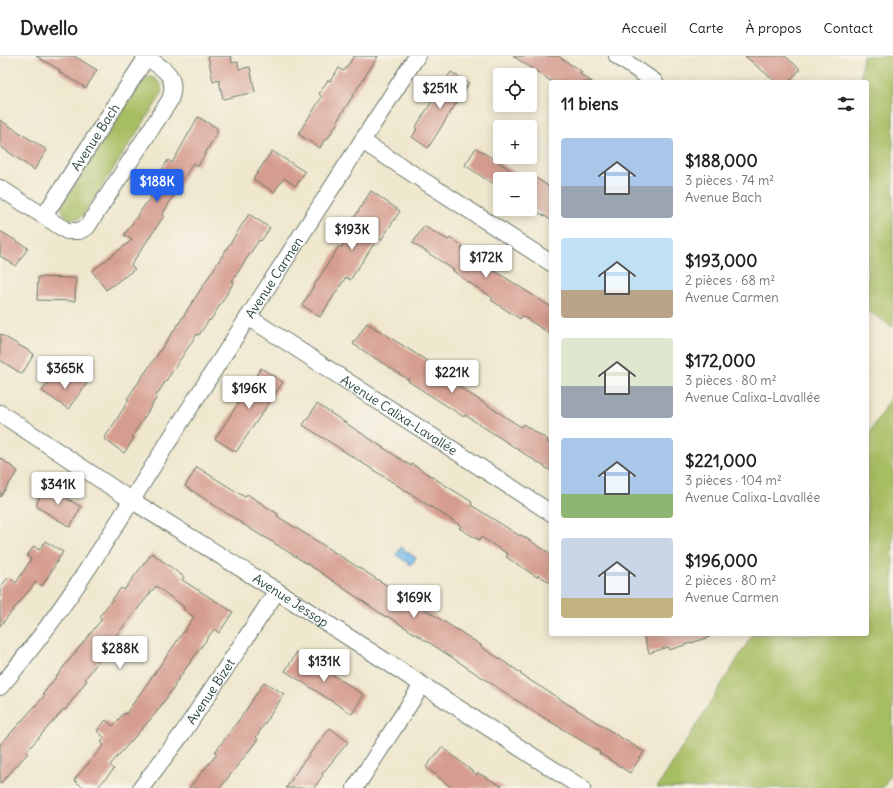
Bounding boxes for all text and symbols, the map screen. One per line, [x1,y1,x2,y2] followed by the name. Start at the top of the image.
[20,16,78,40] text: Dwello
[622,19,667,37] text: Accueil
[689,19,724,37] text: Carte
[746,19,802,37] text: À propos
[824,19,873,37] text: Contact
[493,68,537,216] map controls
[493,68,537,112] button: locate
[412,76,468,110] pin: $251K
[423,80,458,97] text: $251K
[561,93,618,115] text: 11 biens
[835,93,857,115] icon: filters
[67,100,124,174] street label: Avenue Bach
[493,120,537,164] button: +
[685,150,758,172] text: $188,000
[593,154,641,202] icon: home
[129,169,185,203] pin: $188K
[493,172,537,216] button: −
[685,172,774,189] text: 3 pièces · 74 m²
[139,173,175,190] text: $188K
[685,189,762,206] text: Avenue Bach
[324,217,380,251] pin: $193K
[334,221,370,238] text: $193K
[242,233,307,322] street label: Avenue Carmen
[458,245,514,279] pin: $172K
[469,249,503,266] text: $172K
[685,250,757,272] text: $193,000
[593,254,641,302] icon: home
[685,272,775,289] text: 2 pièces · 68 m²
[685,289,779,306] text: Avenue Carmen
[685,350,756,372] text: $172,000
[593,354,641,402] icon: home
[37,356,93,390] pin: $365K
[46,360,84,377] text: $365K
[424,360,480,394] pin: $221K
[435,364,469,381] text: $221K
[337,371,460,459] street label: Avenue Calixa-Lavallée
[685,372,777,389] text: 3 pièces · 80 m²
[221,376,277,410] pin: $196K
[231,380,267,397] text: $196K
[685,389,820,406] text: Avenue Calixa-Lavallée
[685,450,757,472] text: $221,000
[593,454,641,502] icon: home
[30,472,86,506] pin: $341K
[685,472,782,489] text: 3 pièces · 104 m²
[40,476,76,493] text: $341K
[685,489,820,506] text: Avenue Calixa-Lavallée
[685,550,758,572] text: $196,000
[593,554,641,602] icon: home
[250,570,332,631] street label: Avenue Jessop
[685,572,776,589] text: 2 pièces · 80 m²
[386,585,442,619] pin: $169K
[396,589,432,606] text: $169K
[685,589,779,606] text: Avenue Carmen
[92,636,148,670] pin: $288K
[101,640,139,657] text: $288K
[296,649,352,683] pin: $131K
[308,653,340,670] text: $131K
[183,655,239,728] street label: Avenue Bizet

